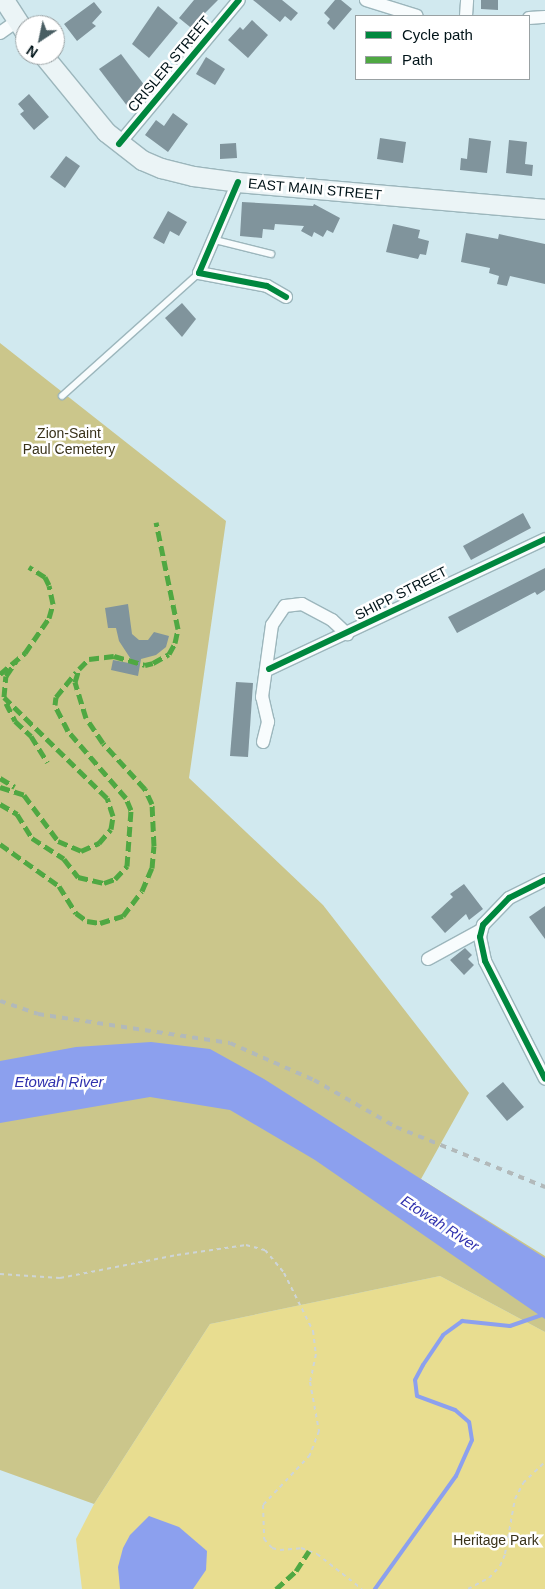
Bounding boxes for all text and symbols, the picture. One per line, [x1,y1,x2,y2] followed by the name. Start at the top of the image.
[124,13,214,115] street label: CRISLER STREET
[15,15,65,65] north arrow
[355,15,530,80] legend
[402,26,473,43] text: Cycle path
[24,42,41,61] text: N
[402,51,433,68] text: Path
[247,175,383,203] street label: EAST MAIN STREET
[23,425,115,458] park label: Zion-Saint Paul Cemetery
[352,563,450,623] street label: SHIPP STREET
[14,1073,104,1091] water label: Etowah River
[398,1191,482,1255] water label: Etowah River
[453,1532,539,1548] park label: Heritage Park

